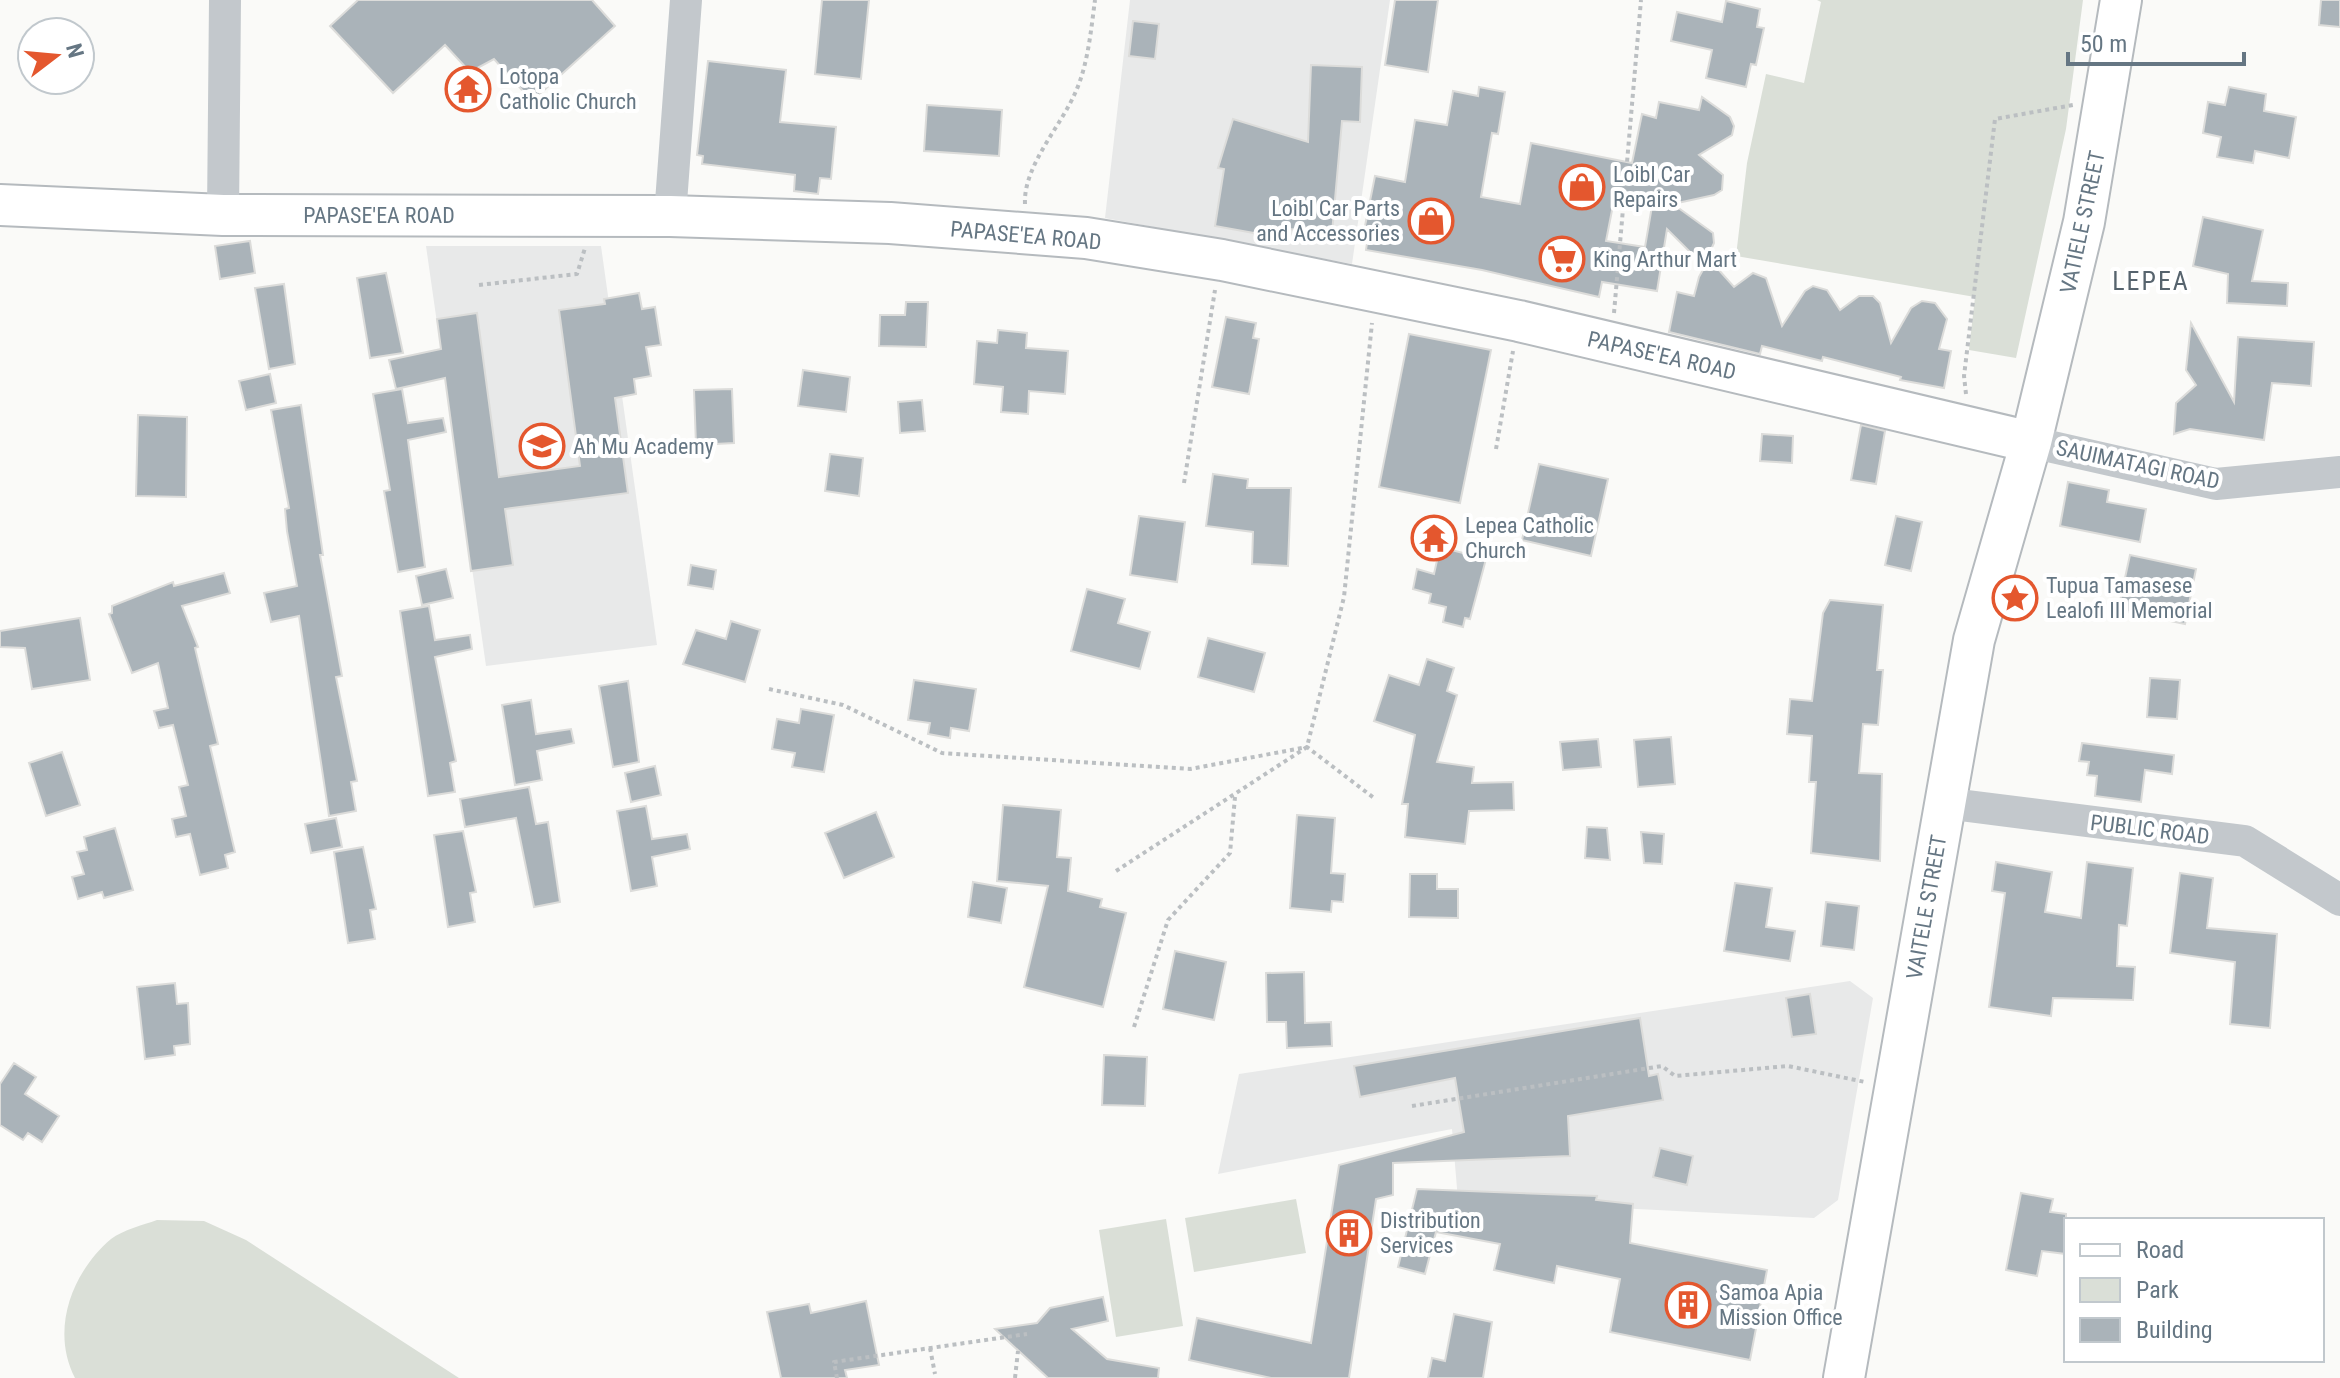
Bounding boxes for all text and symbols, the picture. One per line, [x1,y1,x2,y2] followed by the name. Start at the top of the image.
[16,16,96,96] north arrow
[2068,16,2244,66] scale bar
[2080,30,2127,58] text: 50 m
[61,41,89,61] text: N
[499,64,637,114] place label: Lotopa Catholic Church
[444,65,492,113] temple icon: Lotopa Catholic Church
[2055,148,2110,296] street label: VATIELE STREET
[1613,162,1691,212] place label: Loibl Car Repairs
[1558,163,1606,211] shop icon: Loibl Car Repairs
[1256,196,1400,246] place label: Loibl Car Parts and Accessories
[1407,197,1455,245] shop icon: Loibl Car Parts and Accessories
[303,203,455,228] street label: PAPASE'EA ROAD
[949,216,1103,255] street label: PAPASE'EA ROAD
[1538,235,1586,283] supermarket icon: King Arthur Mart
[1593,247,1737,272] place label: King Arthur Mart
[2112,266,2190,296] district label: LEPEA
[1585,326,1739,385] street label: PAPASE'EA ROAD
[518,422,566,470] school or university icon: Ah Mu Academy
[573,434,714,459] place label: Ah Mu Academy
[2054,435,2222,494] street label: SAUIMATAGI ROAD
[1465,513,1594,563] place label: Lepea Catholic Church
[1410,514,1458,562] temple icon: Lepea Catholic Church
[2046,573,2213,623] place label: Tupua Tamasese Lealofi III Memorial
[1991,574,2039,622] place icon: Tupua Tamasese Lealofi III Memorial
[2089,810,2211,849] street label: PUBLIC ROAD
[1901,833,1952,981] street label: VAITELE STREET
[1380,1208,1481,1258] place label: Distribution Services
[1325,1209,1373,1257] building icon: Distribution Services
[2064,1218,2324,1362] legend
[2136,1236,2184,1264] text: Road
[2136,1276,2179,1304] text: Park
[1719,1280,1843,1330] place label: Samoa Apia Mission Office
[1664,1281,1712,1329] building icon: Samoa Apia Mission Office
[2136,1316,2213,1344] text: Building

